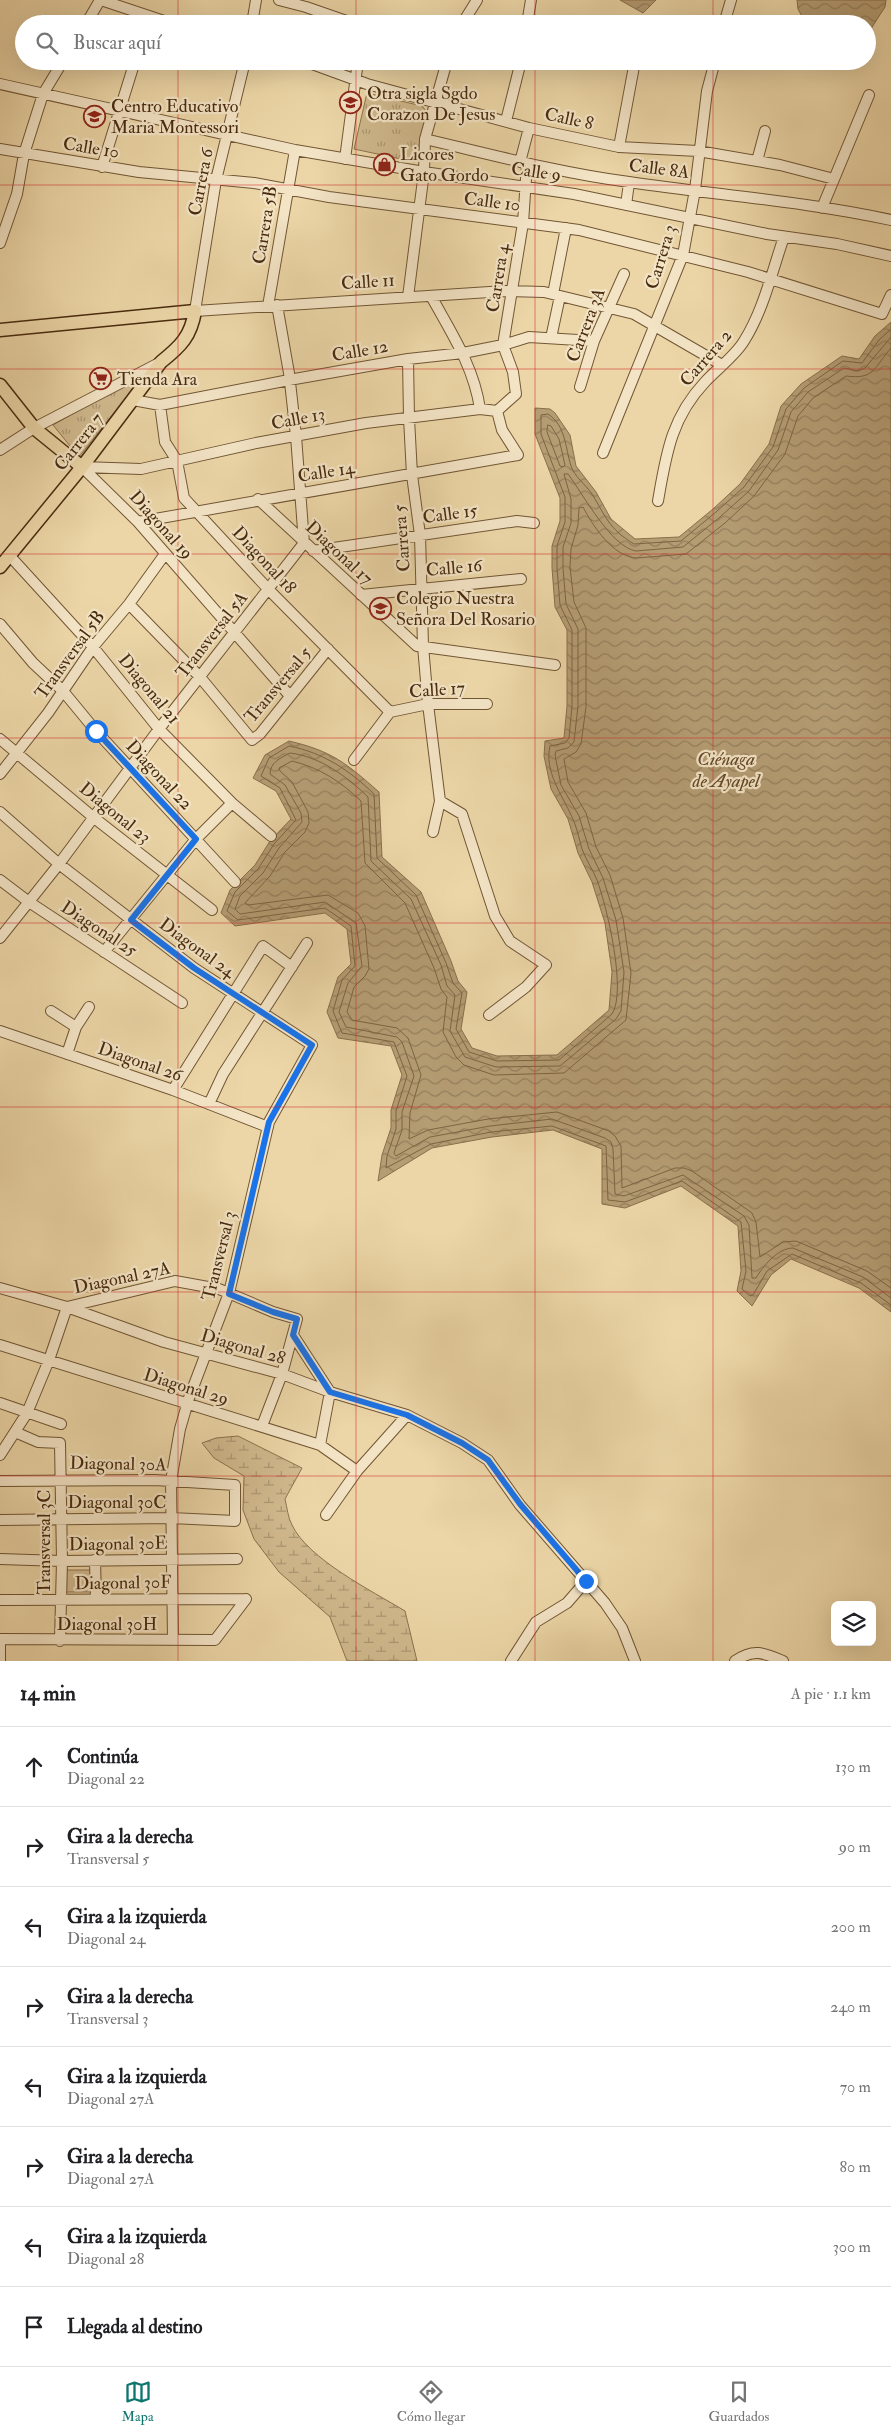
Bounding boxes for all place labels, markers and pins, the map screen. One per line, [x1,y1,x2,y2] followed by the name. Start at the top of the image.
[367,82,496,126] place label: Otra sigla Sgdo Corazon De Jesus
[339,91,363,115] school or university icon: Otra sigla Sgdo Corazon De Jesus
[111,95,239,139] place label: Centro Educativo Maria Montessori
[83,104,107,128] school or university icon: Centro Educativo Maria Montessori
[400,143,489,187] place label: Licores Gato Gordo
[372,152,396,176] shop icon: Licores Gato Gordo
[89,367,113,391] supermarket icon: Tienda Ara
[117,368,198,391] place label: Tienda Ara
[396,587,535,631] place label: Colegio Nuestra Señora Del Rosario
[368,596,392,620] school or university icon: Colegio Nuestra Señora Del Rosario

